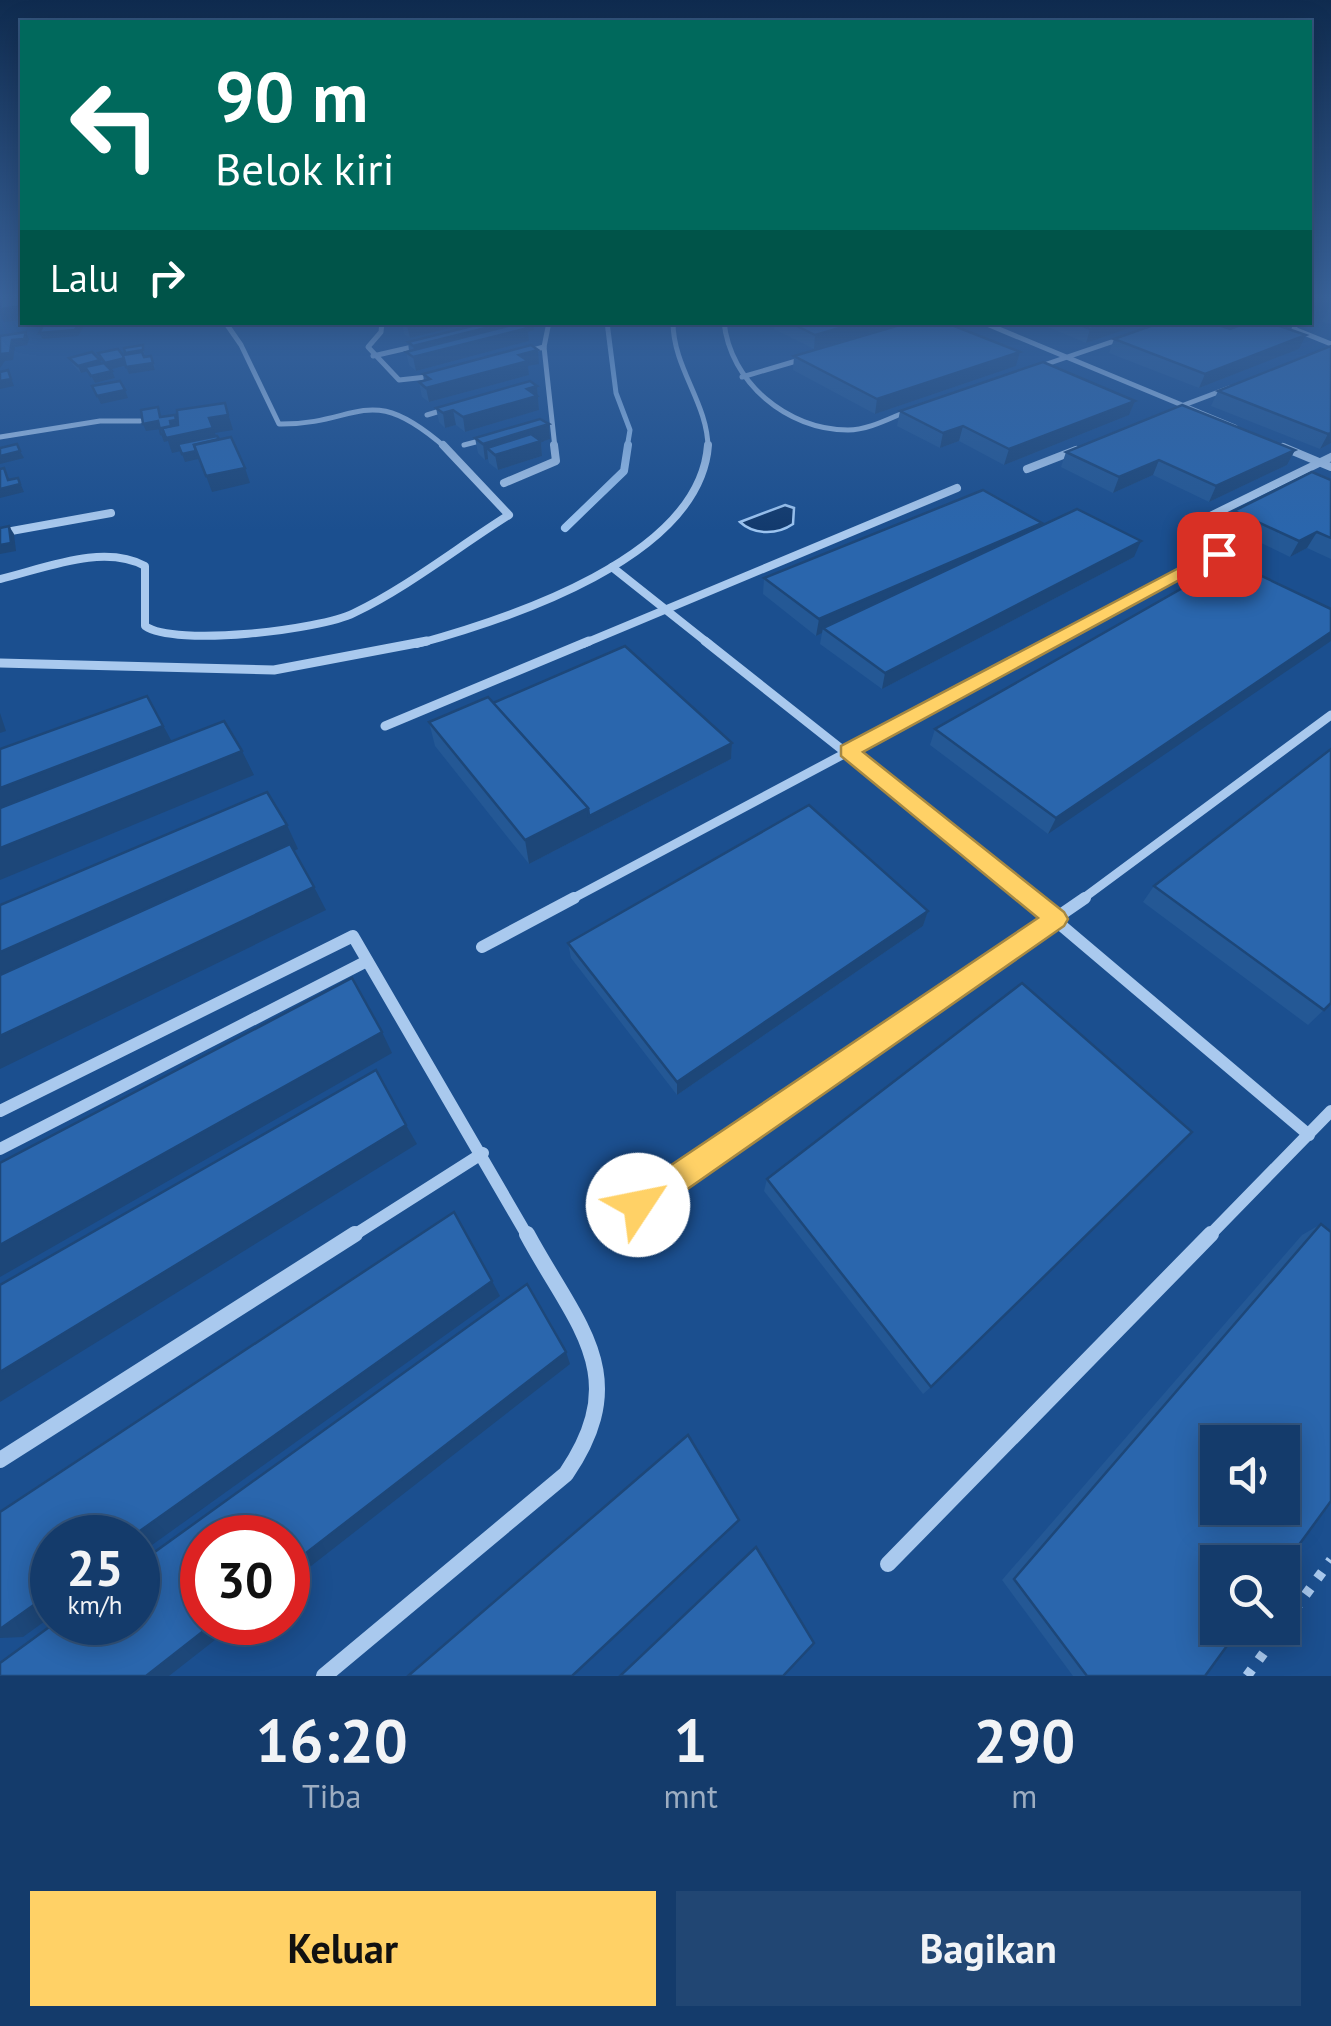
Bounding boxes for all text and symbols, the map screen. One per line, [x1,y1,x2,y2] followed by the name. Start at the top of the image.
[215,51,368,141] text: 90 m
[50,60,180,190] icon: left
[215,139,395,197] text: Belok kiri
[139,250,194,305] icon: right
[50,253,119,302] text: Lalu
[1177,512,1262,597] pin
[1192,527,1247,582] icon: arrive
[586,1153,690,1257] position arrow
[1200,1425,1300,1645] map controls
[1200,1425,1300,1525] button: sound
[180,1515,310,1645] speed limit sign: 30
[67,1535,123,1600] text: 25
[1200,1545,1300,1645] button: search
[68,1589,122,1621] text: km/h
[256,1701,408,1779] text: 16:20
[674,1701,708,1779] text: 1
[973,1701,1075,1779] text: 290
[302,1775,361,1817] text: Tiba
[663,1775,718,1817] text: mnt
[1011,1775,1037,1817] text: m
[30,1891,656,2006] button: Keluar
[676,1891,1301,2006] button: Bagikan

